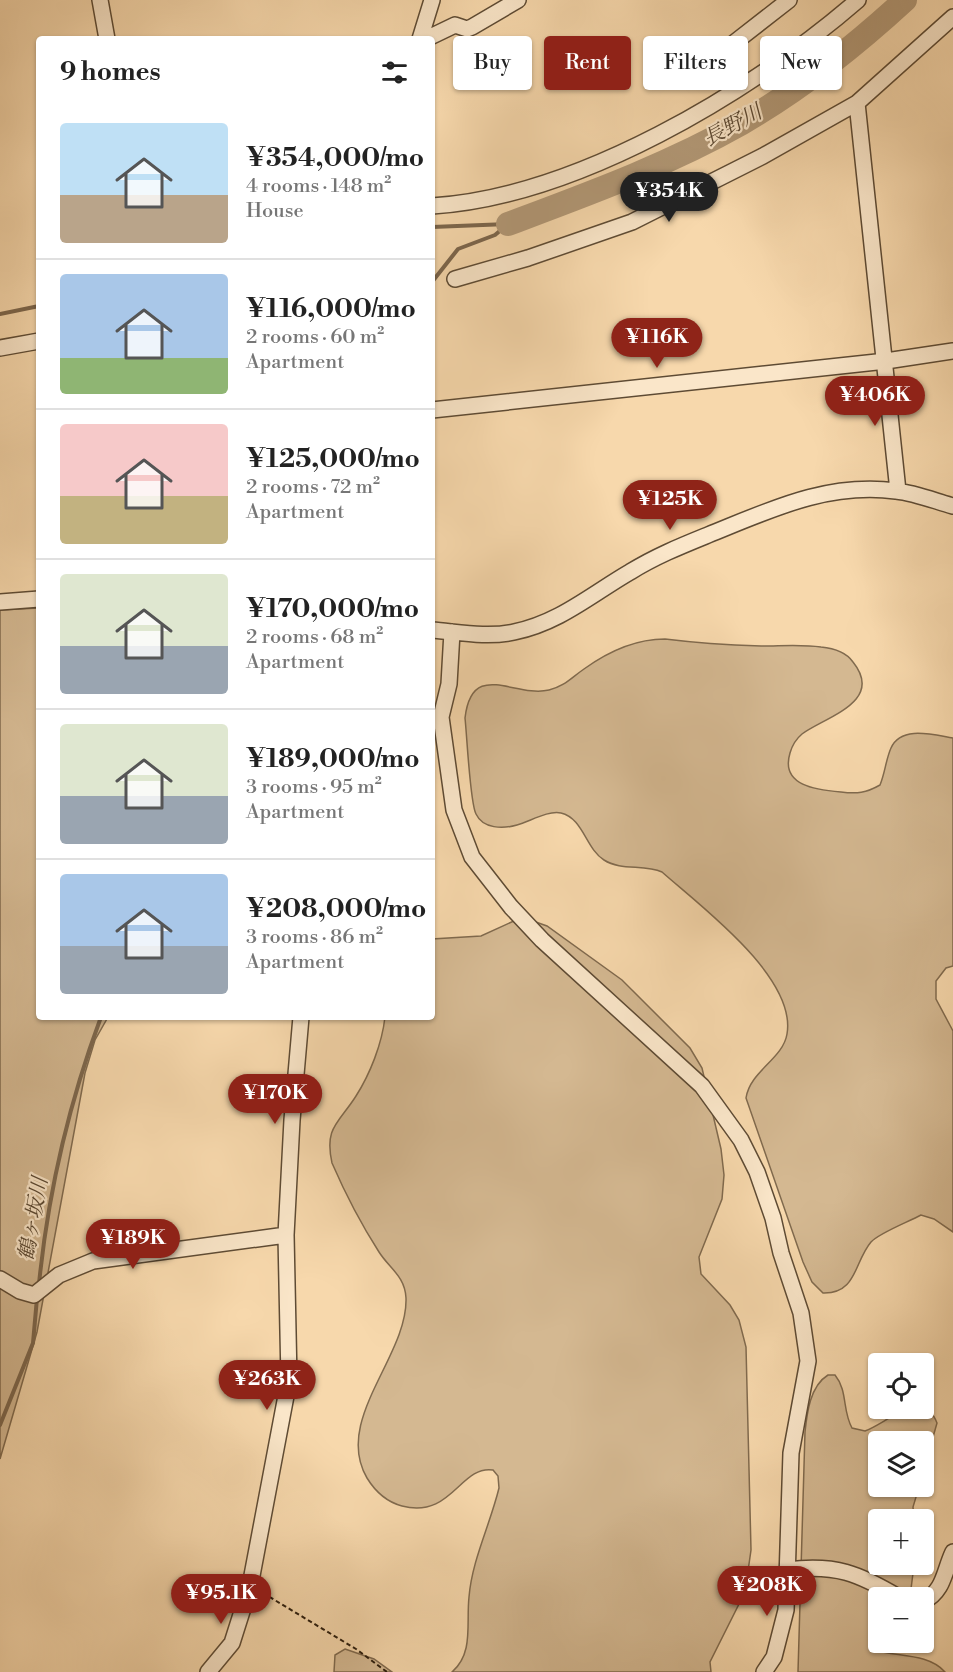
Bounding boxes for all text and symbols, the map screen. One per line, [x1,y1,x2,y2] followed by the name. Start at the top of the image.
[453,36,532,90] chip: Buy
[544,36,631,90] chip: Rent
[643,36,748,90] chip: Filters
[760,36,842,90] chip: New
[60,56,161,88] text: 9 homes
[378,56,411,89] icon: filters
[699,98,769,153] water label: 長野川
[246,142,424,174] text: ¥354,000/mo
[108,147,180,219] icon: home
[627,172,711,223] pin: ¥354K
[246,174,391,199] text: 4 rooms · 148 m²
[634,179,704,204] text: ¥354K
[246,199,304,224] text: House
[246,293,416,325] text: ¥116,000/mo
[108,298,180,370] icon: home
[615,318,699,369] pin: ¥116K
[246,325,384,350] text: 2 rooms · 60 m²
[625,325,689,350] text: ¥116K
[246,350,344,375] text: Apartment
[833,376,917,427] pin: ¥406K
[839,383,911,408] text: ¥406K
[246,443,420,475] text: ¥125,000/mo
[108,448,180,520] icon: home
[246,475,380,500] text: 2 rooms · 72 m²
[628,480,712,531] pin: ¥125K
[637,487,703,512] text: ¥125K
[246,500,344,525] text: Apartment
[246,593,419,625] text: ¥170,000/mo
[108,598,180,670] icon: home
[246,625,383,650] text: 2 rooms · 68 m²
[246,650,344,675] text: Apartment
[246,743,420,775] text: ¥189,000/mo
[108,748,180,820] icon: home
[246,775,382,800] text: 3 rooms · 95 m²
[246,800,344,825] text: Apartment
[246,893,426,925] text: ¥208,000/mo
[108,898,180,970] icon: home
[246,925,383,950] text: 3 rooms · 86 m²
[246,950,344,975] text: Apartment
[233,1074,317,1125] pin: ¥170K
[242,1081,308,1106] text: ¥170K
[14,1173,54,1263] water label: 鶴ヶ坂川
[91,1219,175,1270] pin: ¥189K
[100,1226,166,1251] text: ¥189K
[868,1353,934,1653] map controls
[868,1353,934,1419] button: locate
[225,1360,309,1411] pin: ¥263K
[233,1367,301,1392] text: ¥263K
[868,1431,934,1497] button: layers
[868,1509,934,1575] button: +
[725,1566,809,1617] pin: ¥208K
[731,1573,803,1598] text: ¥208K
[172,1574,270,1625] pin: ¥95.1K
[185,1581,257,1606] text: ¥95.1K
[868,1587,934,1653] button: −

